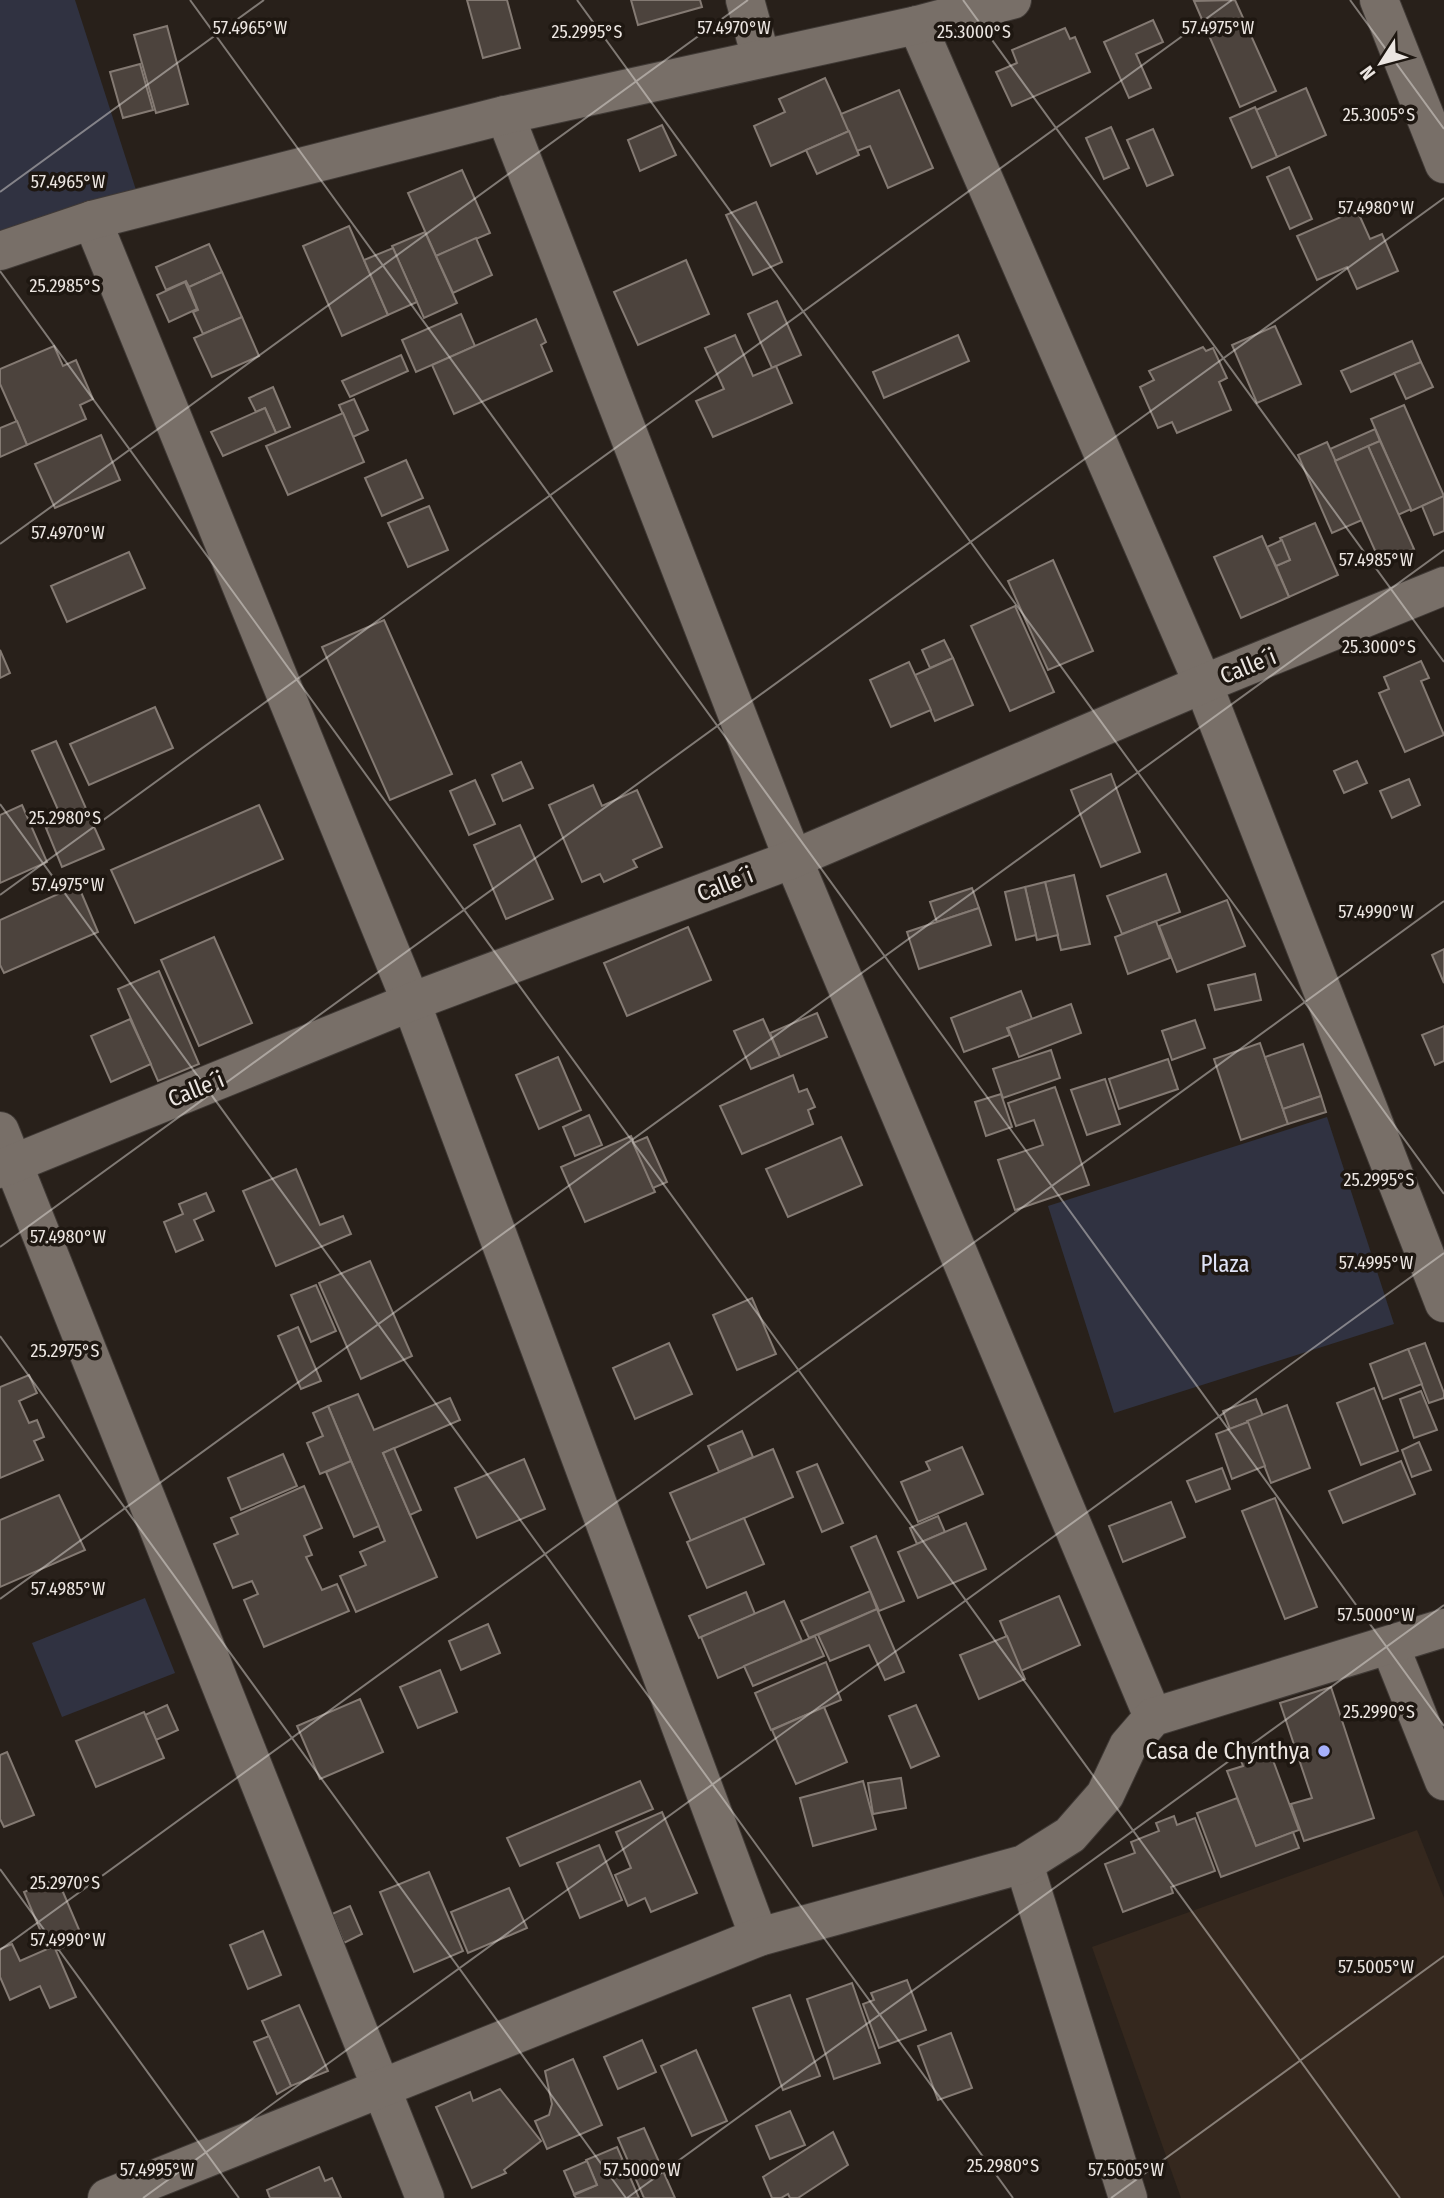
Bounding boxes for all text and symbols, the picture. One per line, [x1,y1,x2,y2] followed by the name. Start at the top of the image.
[213,17,288,39] text: 57.4965°W
[697,17,771,39] text: 57.4970°W
[1182,17,1255,39] text: 57.4975°W
[552,21,622,43] text: 25.2995°S
[937,21,1011,43] text: 25.3000°S
[1346,28,1416,98] north arrow
[1355,61,1380,84] text: N
[1343,104,1415,126] text: 25.3005°S
[31,171,106,193] text: 57.4965°W
[1338,197,1414,219] text: 57.4980°W
[29,275,101,297] text: 25.2985°S
[31,522,105,544] text: 57.4970°W
[1339,549,1414,571] text: 57.4985°W
[1342,636,1416,658] text: 25.3000°S
[1216,642,1280,690] street label: Calle´i
[29,807,101,829] text: 25.2980°S
[693,861,757,907] street label: Calle´i
[32,874,105,896] text: 57.4975°W
[1338,901,1414,923] text: 57.4990°W
[164,1065,228,1113] street label: Calle´i
[1344,1169,1414,1191] text: 25.2995°S
[30,1226,106,1248] text: 57.4980°W
[1200,1250,1250,1278] park label: Plaza
[1339,1252,1414,1274] text: 57.4995°W
[31,1340,99,1362] text: 25.2975°S
[31,1578,106,1600] text: 57.4985°W
[1337,1604,1415,1626] text: 57.5000°W
[1343,1701,1415,1723] text: 25.2990°S
[1146,1737,1310,1765] place label: Casa de Chynthya
[1316,1743,1332,1759] marker: Casa de Chynthya
[30,1872,100,1894] text: 25.2970°S
[30,1929,106,1951] text: 57.4990°W
[1338,1956,1415,1978] text: 57.5005°W
[967,2155,1039,2177] text: 25.2980°S
[120,2159,195,2181] text: 57.4995°W
[603,2159,681,2181] text: 57.5000°W
[1088,2159,1165,2181] text: 57.5005°W

